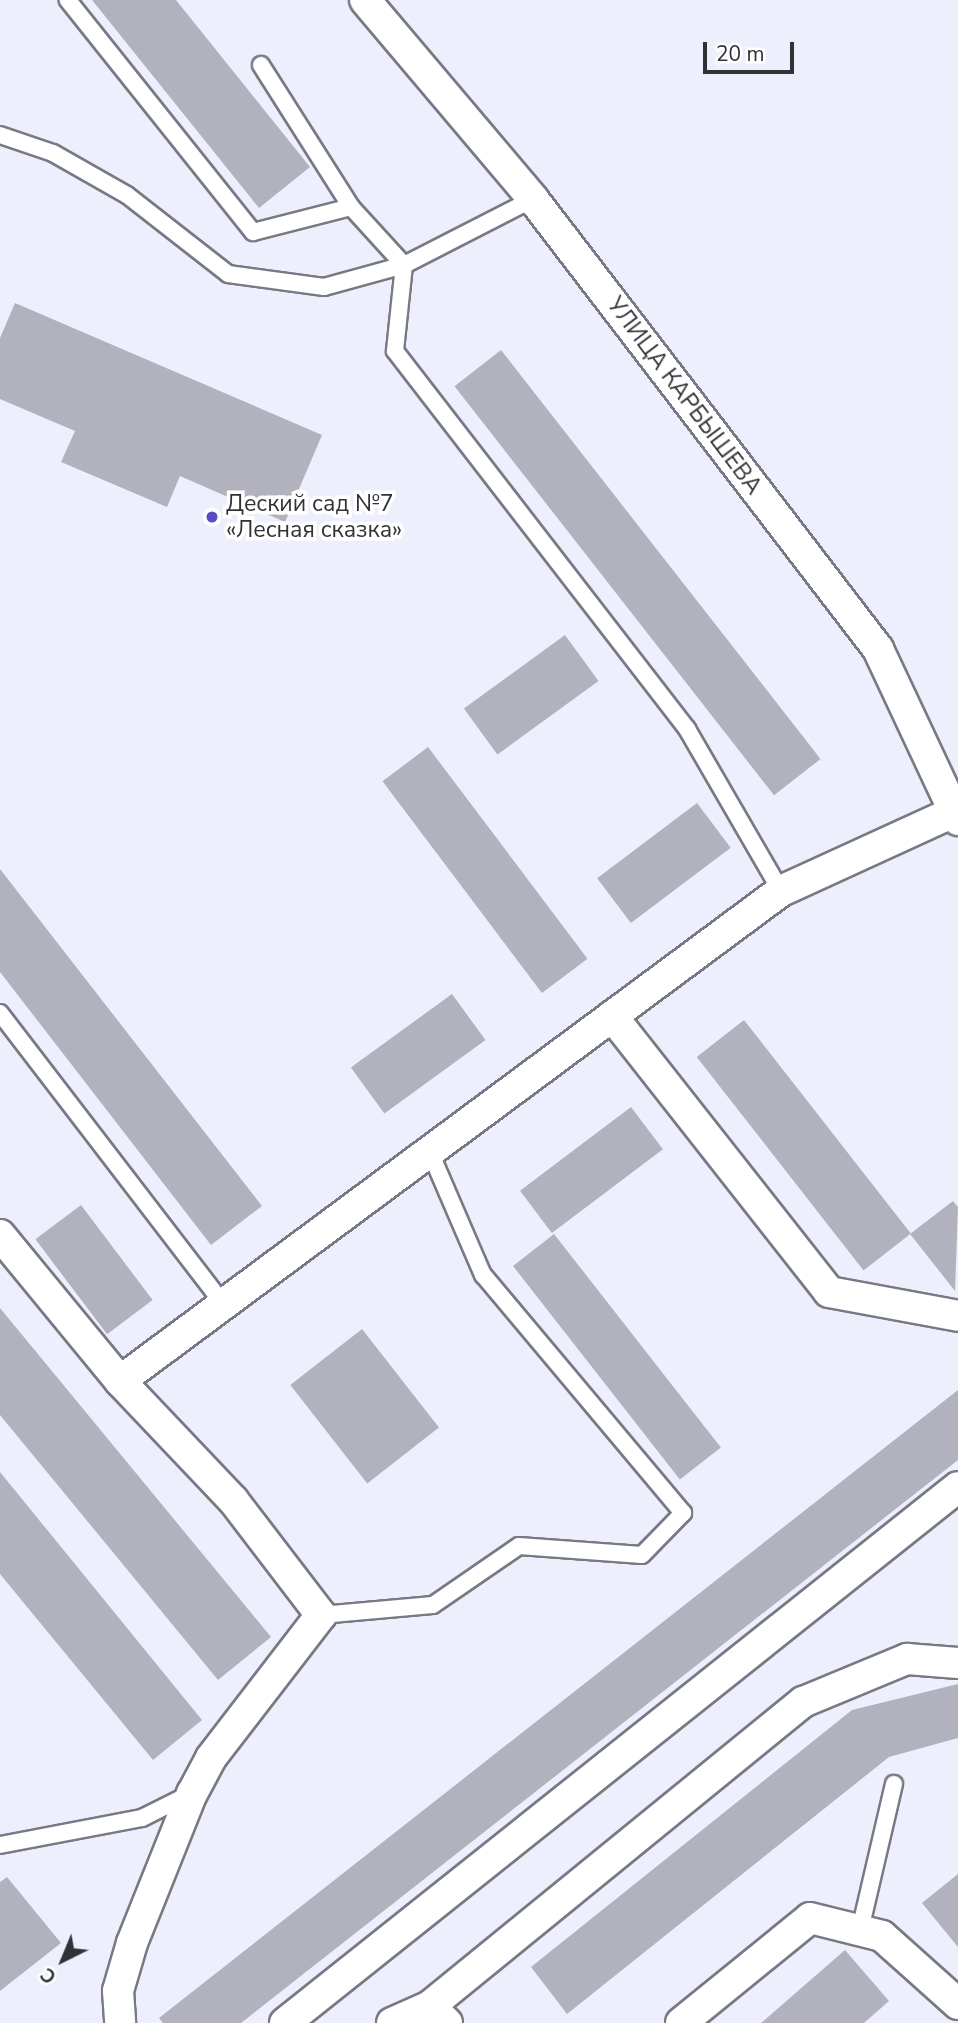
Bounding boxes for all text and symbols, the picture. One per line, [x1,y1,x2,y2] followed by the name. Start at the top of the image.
[706,28,797,72] scale bar
[716,40,765,68] text: 20 m
[601,292,767,500] street label: УЛИЦА КАРБЫШЕВА
[226,490,402,544] place label: Деский сад №7 «Лесная сказка»
[204,509,220,525] marker: Деский сад №7 «Лесная сказка»
[28,1925,98,1995] north arrow
[35,1961,62,1989] text: С

